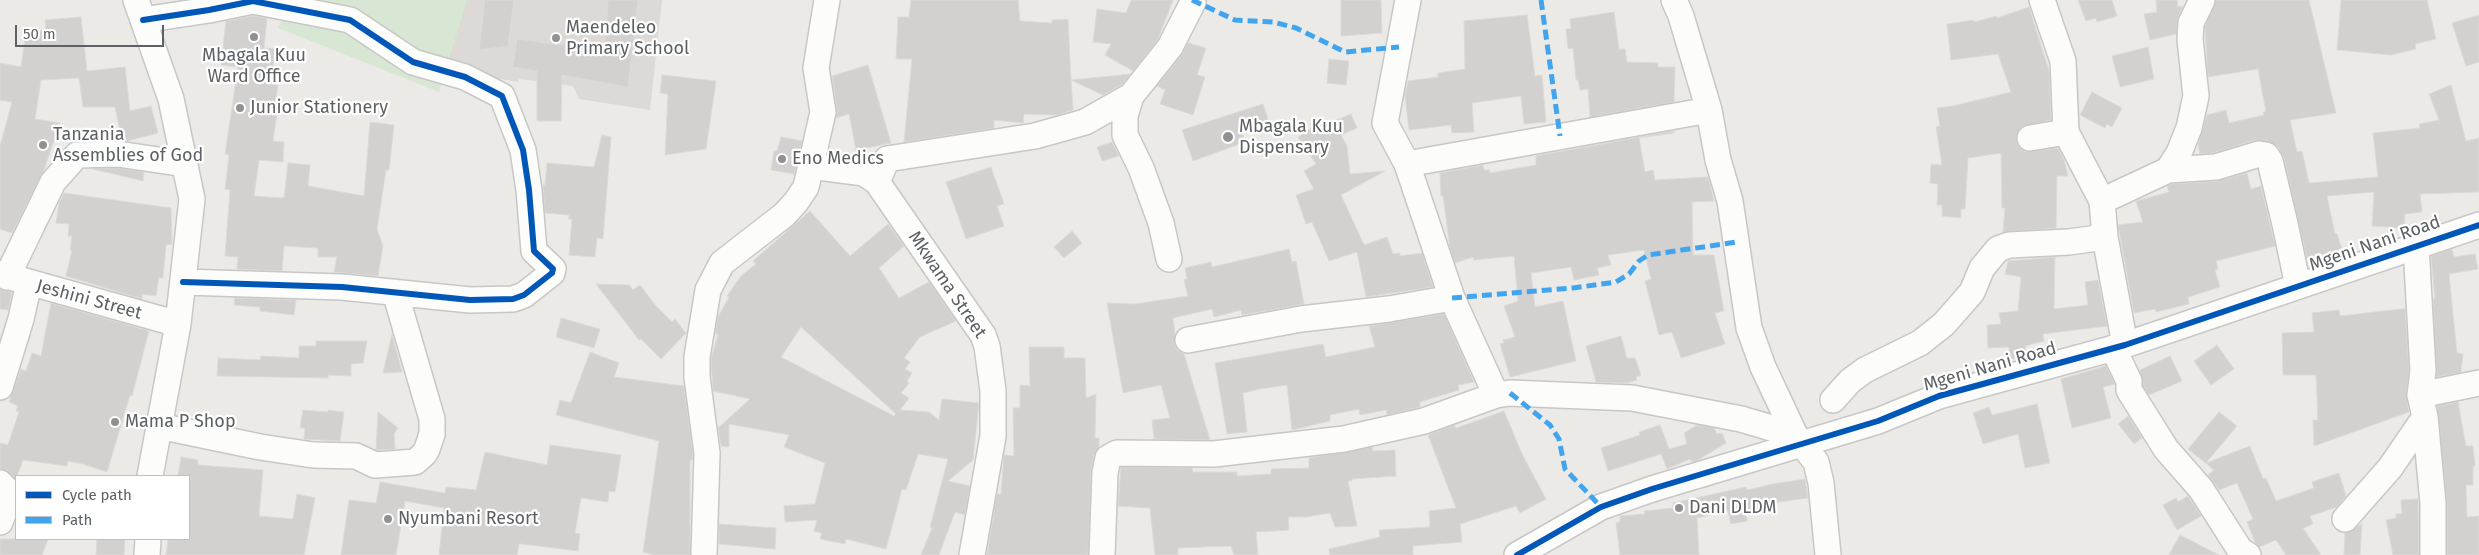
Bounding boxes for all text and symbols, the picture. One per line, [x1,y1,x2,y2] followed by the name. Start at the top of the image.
[18,15,166,47] scale bar
[566,17,689,59] place label: Maendeleo Primary School
[23,25,56,43] text: 50 m
[248,31,260,43] marker: Mbagala Kuu Ward Office
[550,32,562,44] marker: Maendeleo Primary School
[202,45,306,88] place label: Mbagala Kuu Ward Office
[250,97,388,119] place label: Junior Stationery
[234,102,246,114] marker: Junior Stationery
[1239,116,1343,158] place label: Mbagala Kuu Dispensary
[53,124,203,166] place label: Tanzania Assemblies of God
[1221,130,1235,144] marker: Mbagala Kuu Dispensary
[37,139,49,151] marker: Tanzania Assemblies of God
[792,148,884,170] place label: Eno Medics
[776,153,788,165] marker: Eno Medics
[2307,211,2443,277] street label: Mgeni Nani Road
[903,227,991,343] street label: Mkwama Street
[34,276,144,324] street label: Jeshini Street
[1921,338,2059,396] street label: Mgeni Nani Road
[125,411,236,433] place label: Mama P Shop
[109,416,121,428] marker: Mama P Shop
[15,475,190,540] legend
[62,486,132,504] text: Cycle path
[1689,497,1777,519] place label: Dani DLDM
[1673,502,1685,514] marker: Dani DLDM
[398,508,539,530] place label: Nyumbani Resort
[62,511,92,529] text: Path
[382,513,394,525] marker: Nyumbani Resort

